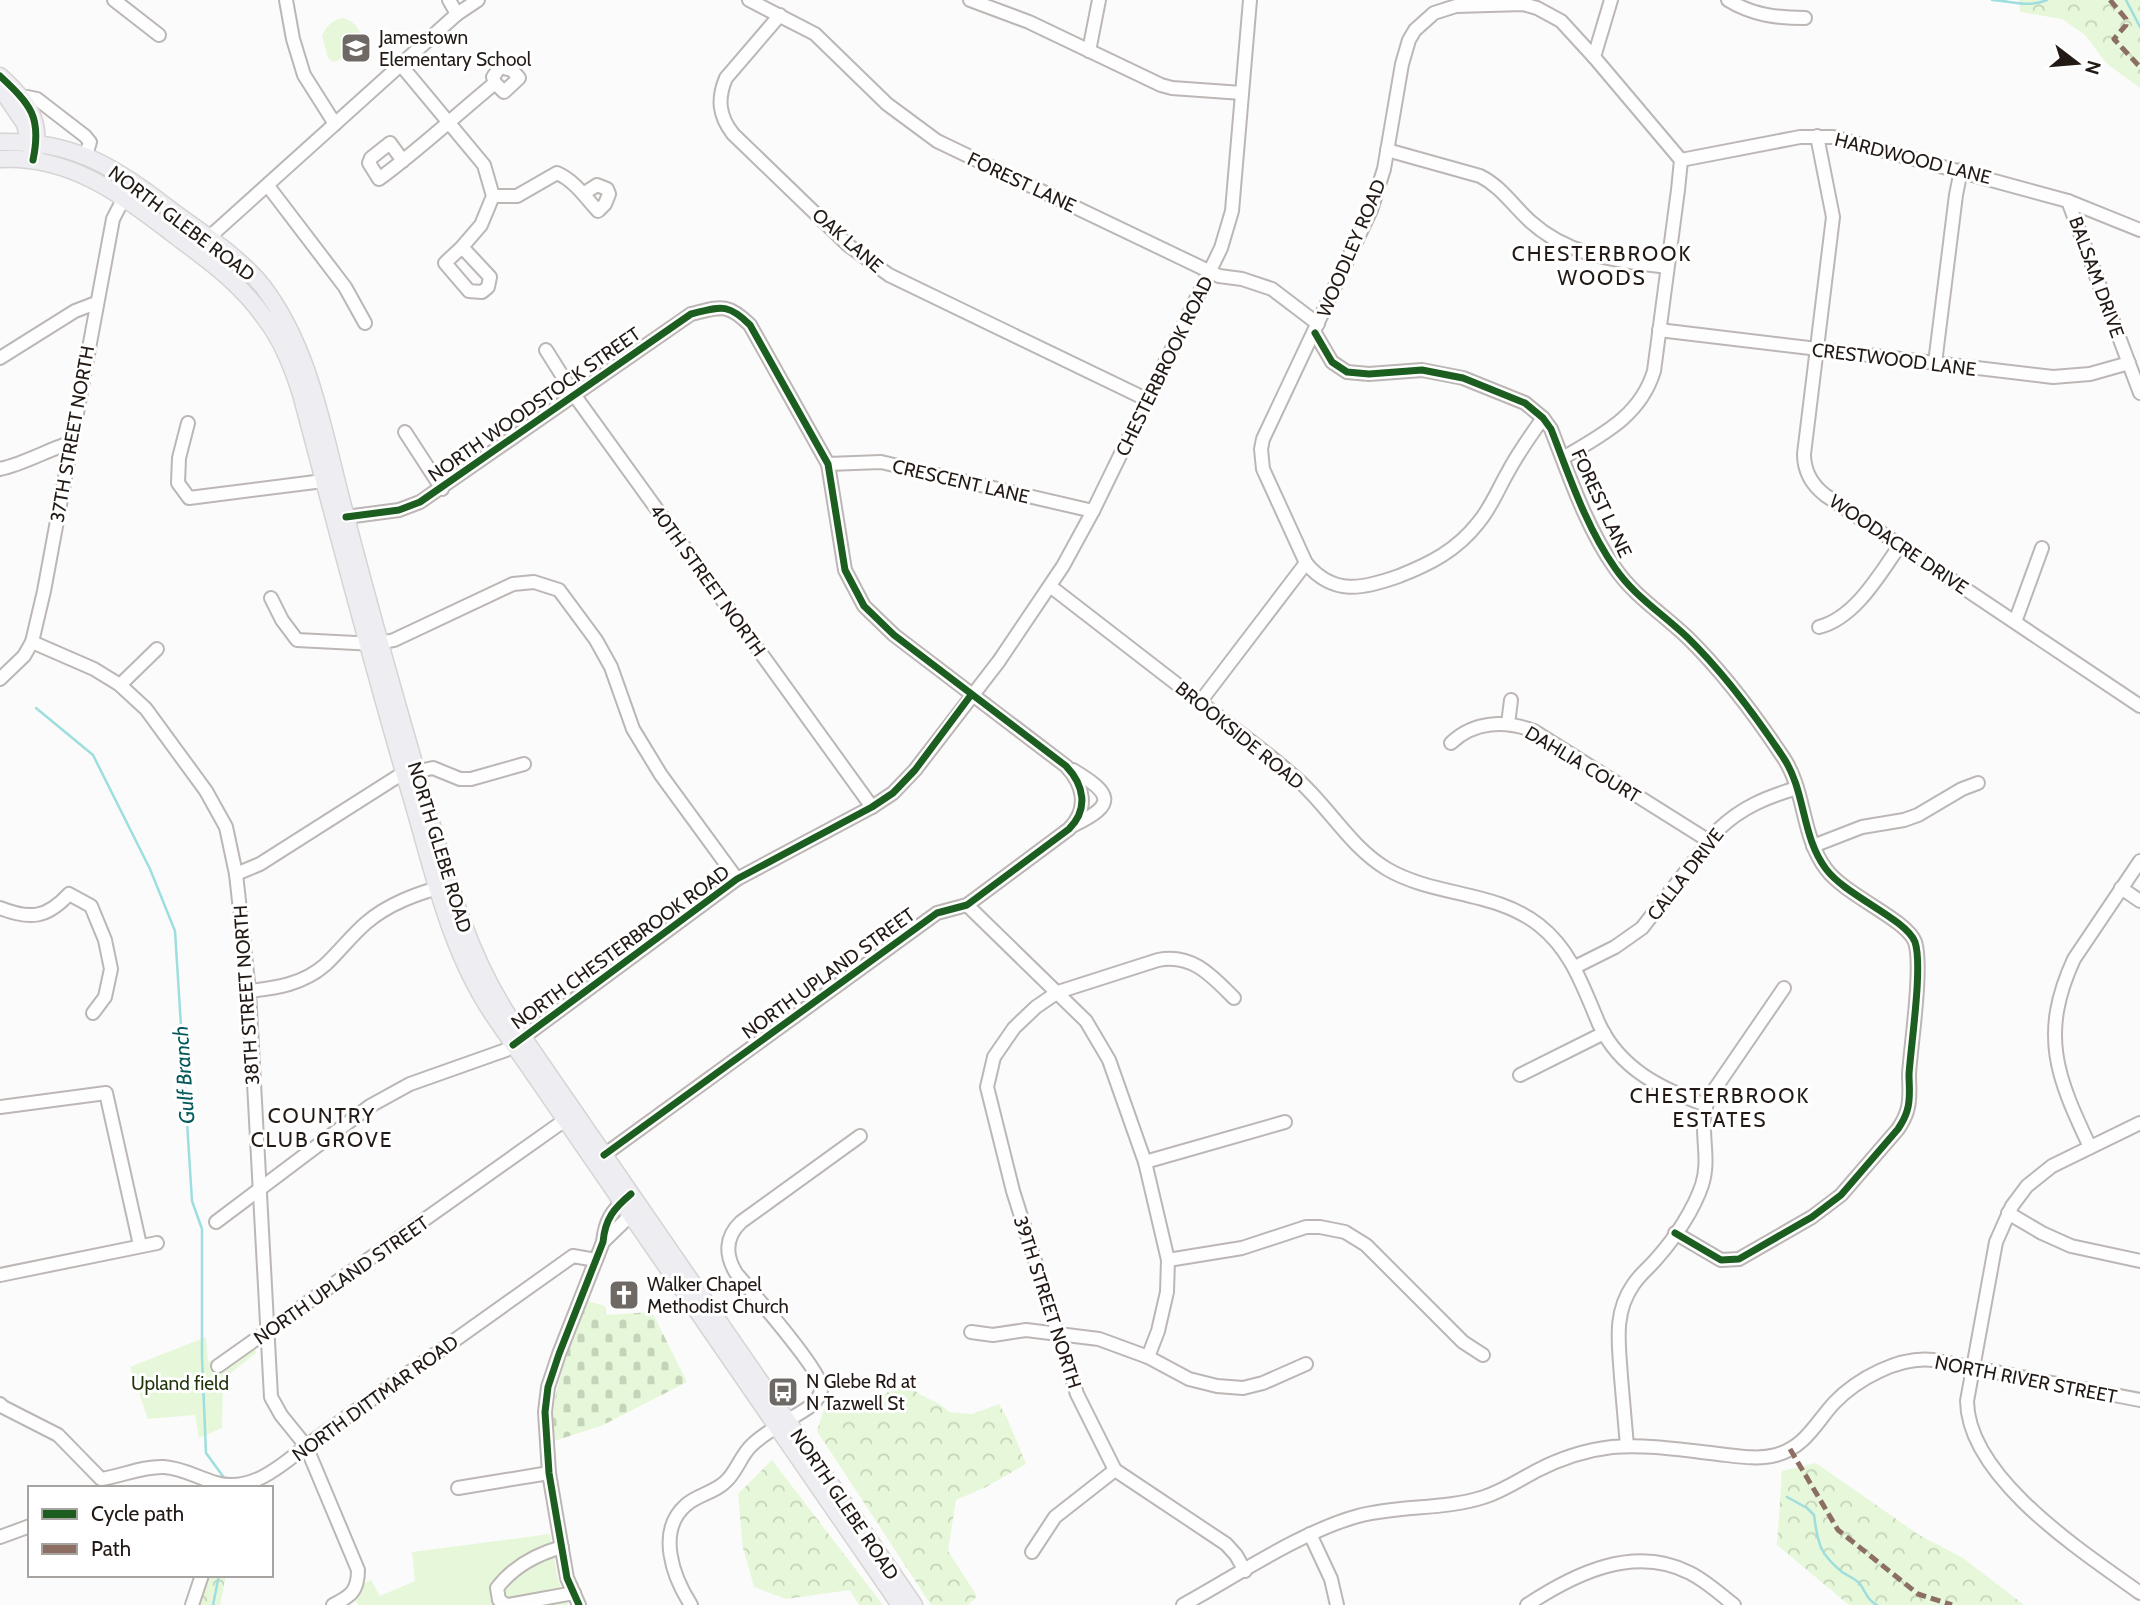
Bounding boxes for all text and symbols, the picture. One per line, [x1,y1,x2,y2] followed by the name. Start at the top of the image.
[378,26,532,71] place label: Jamestown Elementary School
[2042,28,2112,98] north arrow
[339,31,373,65] school or university icon: Jamestown Elementary School
[2080,58,2106,77] text: N
[1832,128,1994,189] street label: HARDWOOD LANE
[964,147,1080,218] street label: FOREST LANE
[104,161,260,286] street label: NORTH GLEBE ROAD
[1312,176,1391,321] street label: WOODLEY ROAD
[808,203,888,277] street label: OAK LANE
[2064,213,2129,341] street label: BALSAM DRIVE
[1512,241,1692,290] district label: CHESTERBROOK WOODS
[1111,272,1218,460] street label: CHESTERBROOK ROAD
[424,322,645,487] street label: NORTH WOODSTOCK STREET
[1811,338,1977,381] street label: CRESTWOOD LANE
[46,344,99,524] street label: 37TH STREET NORTH
[1566,445,1637,561] street label: FOREST LANE
[890,455,1032,508] street label: CRESCENT LANE
[1825,489,1972,599] street label: WOODACRE DRIVE
[645,500,771,661] street label: 40TH STREET NORTH
[1171,677,1309,794] street label: BROOKSIDE ROAD
[1521,721,1644,808] street label: DAHLIA COURT
[403,759,477,936] street label: NORTH GLEBE ROAD
[1642,824,1729,925] street label: CALLA DRIVE
[507,860,734,1034] street label: NORTH CHESTERBROOK ROAD
[737,903,919,1044] street label: NORTH UPLAND STREET
[229,904,264,1086] street label: 38TH STREET NORTH
[168,1025,199,1125] water label: Gulf Branch
[1630,1083,1810,1132] district label: CHESTERBROOK ESTATES
[251,1103,393,1152] district label: COUNTRY CLUB GROVE
[249,1211,433,1350] street label: NORTH UPLAND STREET
[1009,1213,1086,1391] street label: 39TH STREET NORTH
[647,1273,789,1318] place label: Walker Chapel Methodist Church
[607,1278,641,1312] church icon: Walker Chapel Methodist Church
[288,1330,463,1466] street label: NORTH DITTMAR ROAD
[1933,1351,2119,1408] street label: NORTH RIVER STREET
[806,1370,917,1415] place label: N Glebe Rd at N Tazwell St
[131,1372,229,1395] park label: Upland field
[766,1375,800,1409] bus stop icon: N Glebe Rd at N Tazwell St
[785,1424,904,1584] street label: NORTH GLEBE ROAD
[28,1486,273,1577] legend
[91,1501,184,1526] text: Cycle path
[91,1536,131,1561] text: Path

